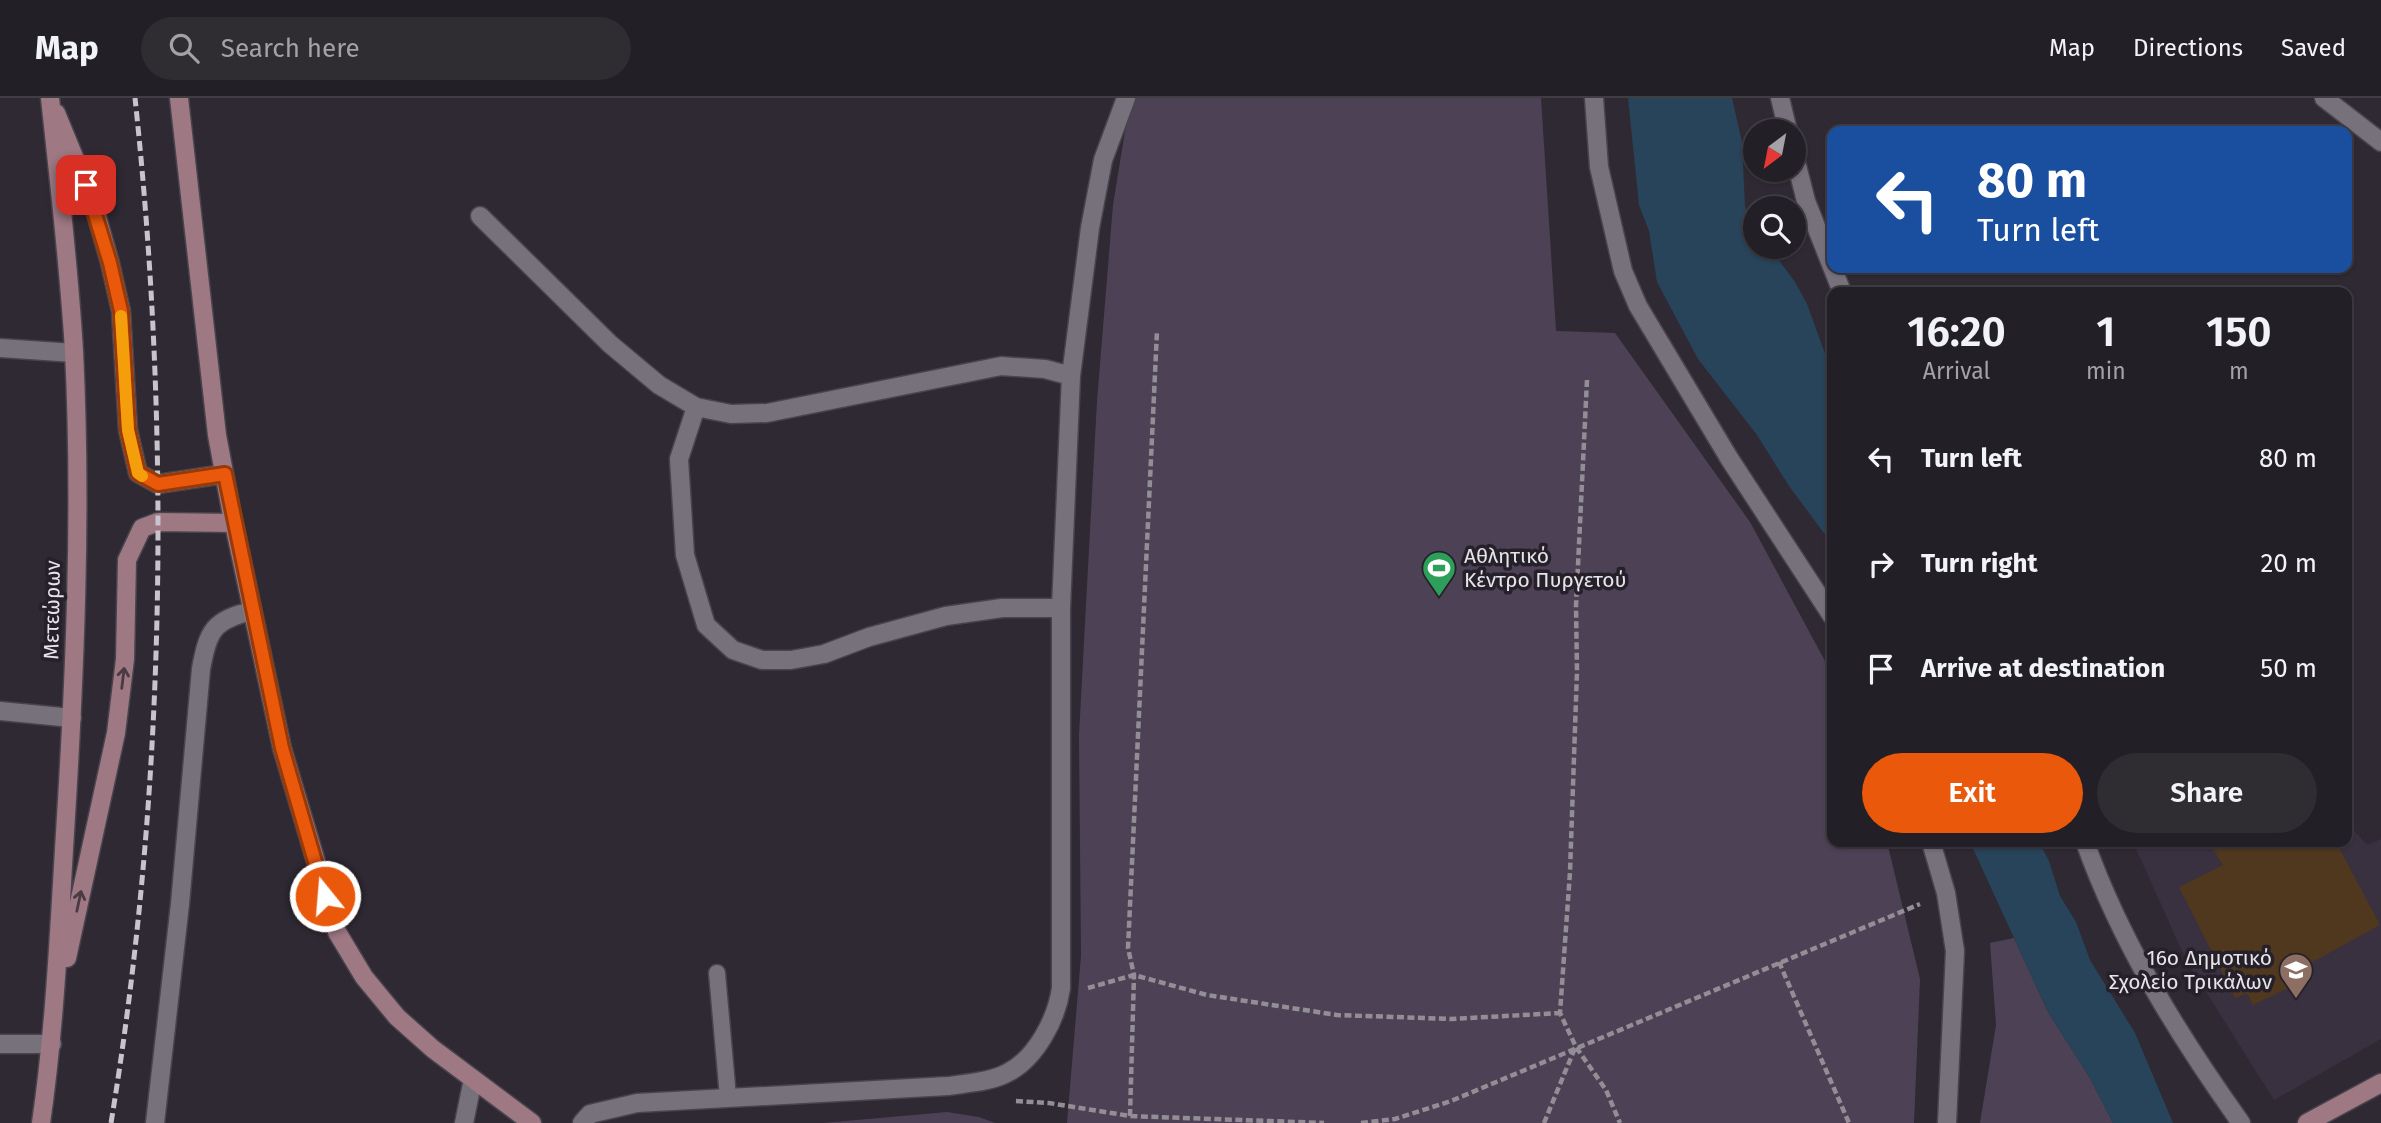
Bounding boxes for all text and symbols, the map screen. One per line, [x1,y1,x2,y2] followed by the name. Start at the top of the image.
[141,17,631,80] search box
[35,28,99,68] text: Map
[165,29,203,67] icon: search
[221,33,360,64] text: Search here
[2049,34,2095,62] text: Map
[2133,34,2243,62] text: Directions
[2281,34,2346,62] text: Saved
[1743,119,1806,182] north arrow
[1743,119,1806,259] map controls
[1977,151,2087,210] text: 80 m
[1862,154,1953,245] icon: left
[56,155,116,215] pin
[67,166,105,204] icon: arrive
[1743,196,1806,259] button: search
[1977,211,2099,249] text: Turn left
[1907,307,2006,357] text: 16:20
[2096,307,2115,357] text: 1
[2206,307,2272,357] text: 150
[1923,357,1990,385] text: Arrival
[2086,357,2126,385] text: min
[2229,357,2249,385] text: m
[1862,440,1900,478] icon: left
[1921,443,2022,474] text: Turn left
[2259,443,2317,474] text: 80 m
[1464,543,1627,593] place label: Αθλητικό Κέντρο Πυργετού
[1862,545,1900,583] icon: right
[1921,548,2038,579] text: Turn right
[2260,548,2317,579] text: 20 m
[1420,549,1458,598] sports icon: Αθλητικό Κέντρο Πυργετού
[38,560,66,660] street label: Μετεώρων
[1862,650,1900,688] icon: arrive
[1921,653,2165,684] text: Arrive at destination
[2260,653,2317,684] text: 50 m
[117,667,130,690] one-way arrow
[1862,753,2083,833] button: Exit
[2097,753,2317,833] button: Share
[288,859,362,933] position arrow
[72,890,86,913] one-way arrow
[2109,945,2272,995] place label: 16ο Δημοτικό Σχολείο Τρικάλων
[2277,951,2315,1000] school or university icon: 16ο Δημοτικό Σχολείο Τρικάλων

